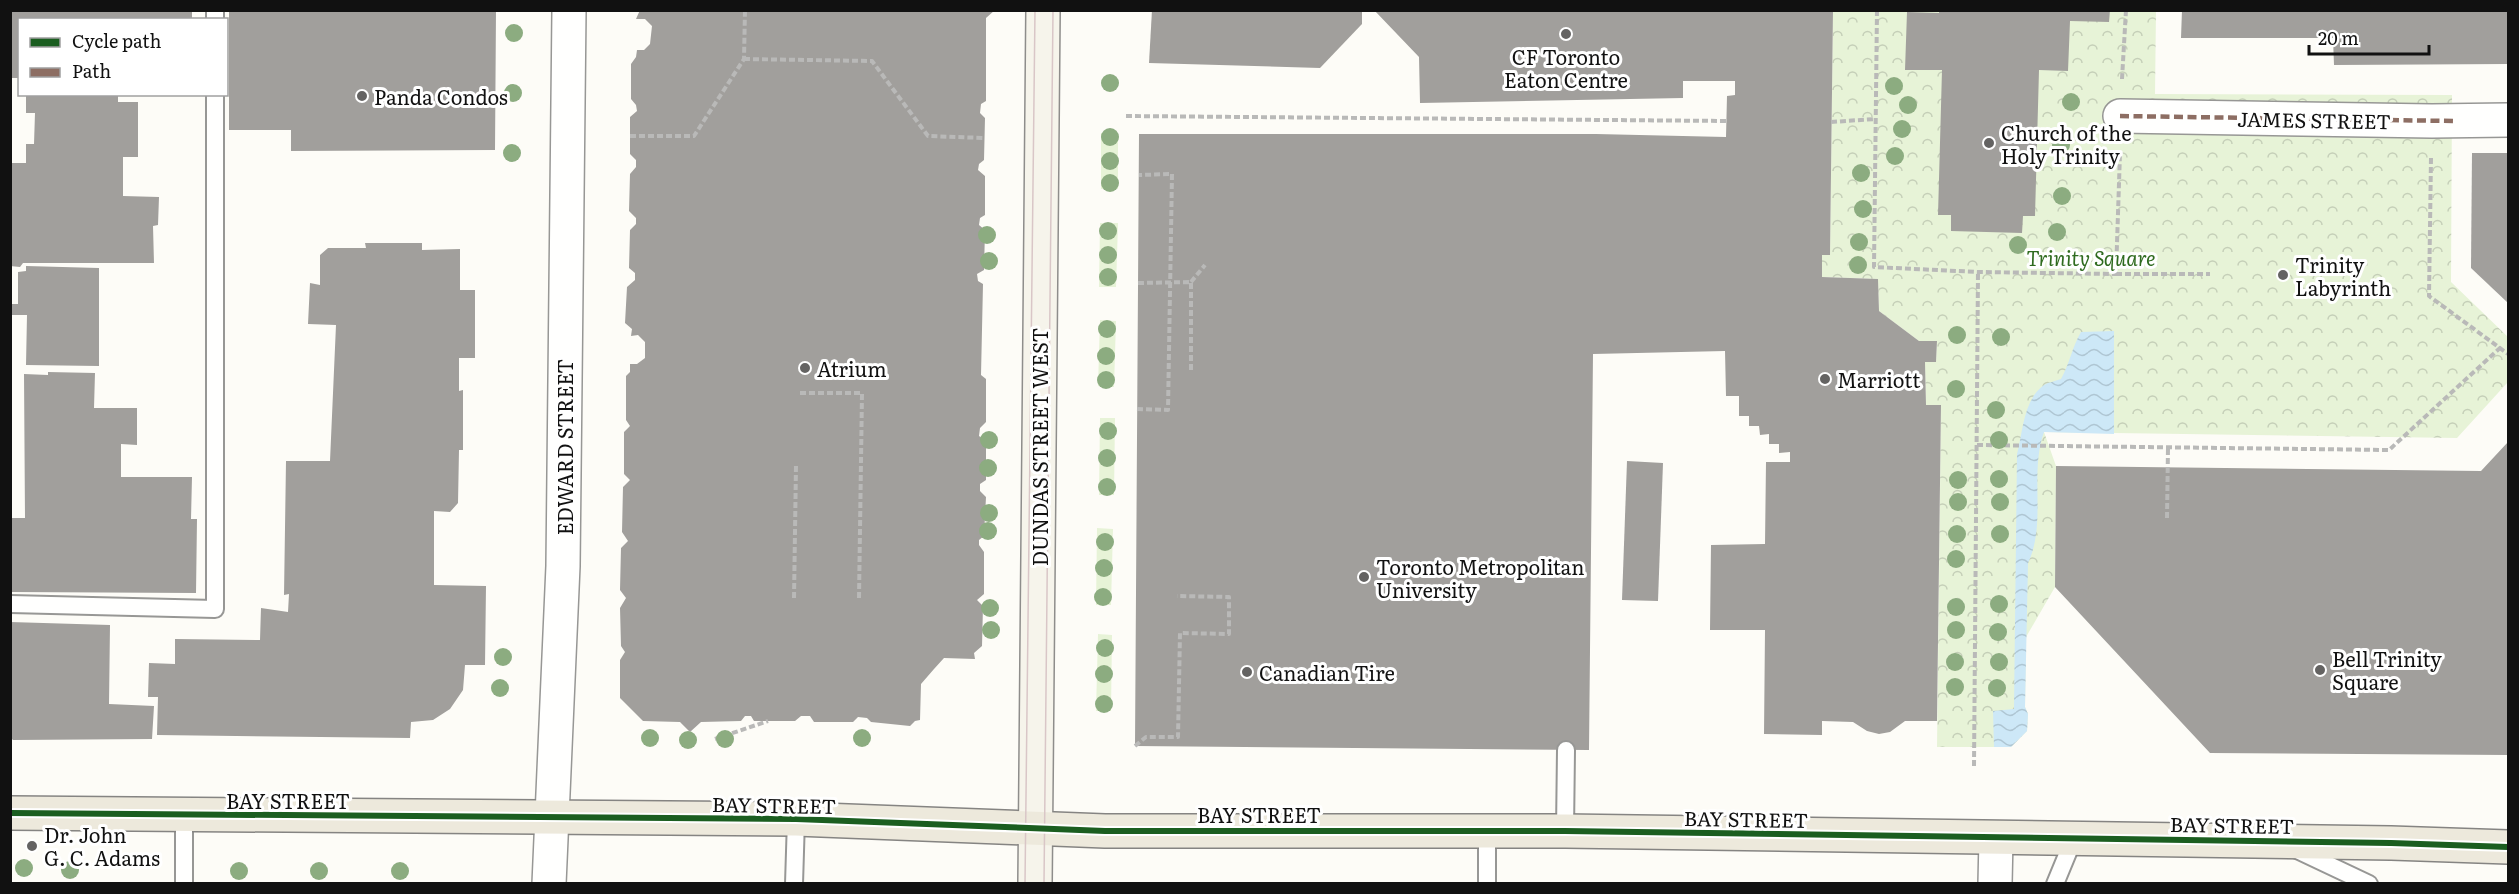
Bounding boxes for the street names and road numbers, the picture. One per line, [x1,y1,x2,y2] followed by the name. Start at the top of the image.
[2237,103,2391,135] street label: JAMES STREET
[1024,328,1054,566] street label: DUNDAS STREET WEST
[549,359,579,535] street label: EDWARD STREET
[226,785,350,815] street label: BAY STREET
[712,788,836,820] street label: BAY STREET
[1197,799,1321,829] street label: BAY STREET
[1684,802,1808,834] street label: BAY STREET
[2170,808,2294,840] street label: BAY STREET

